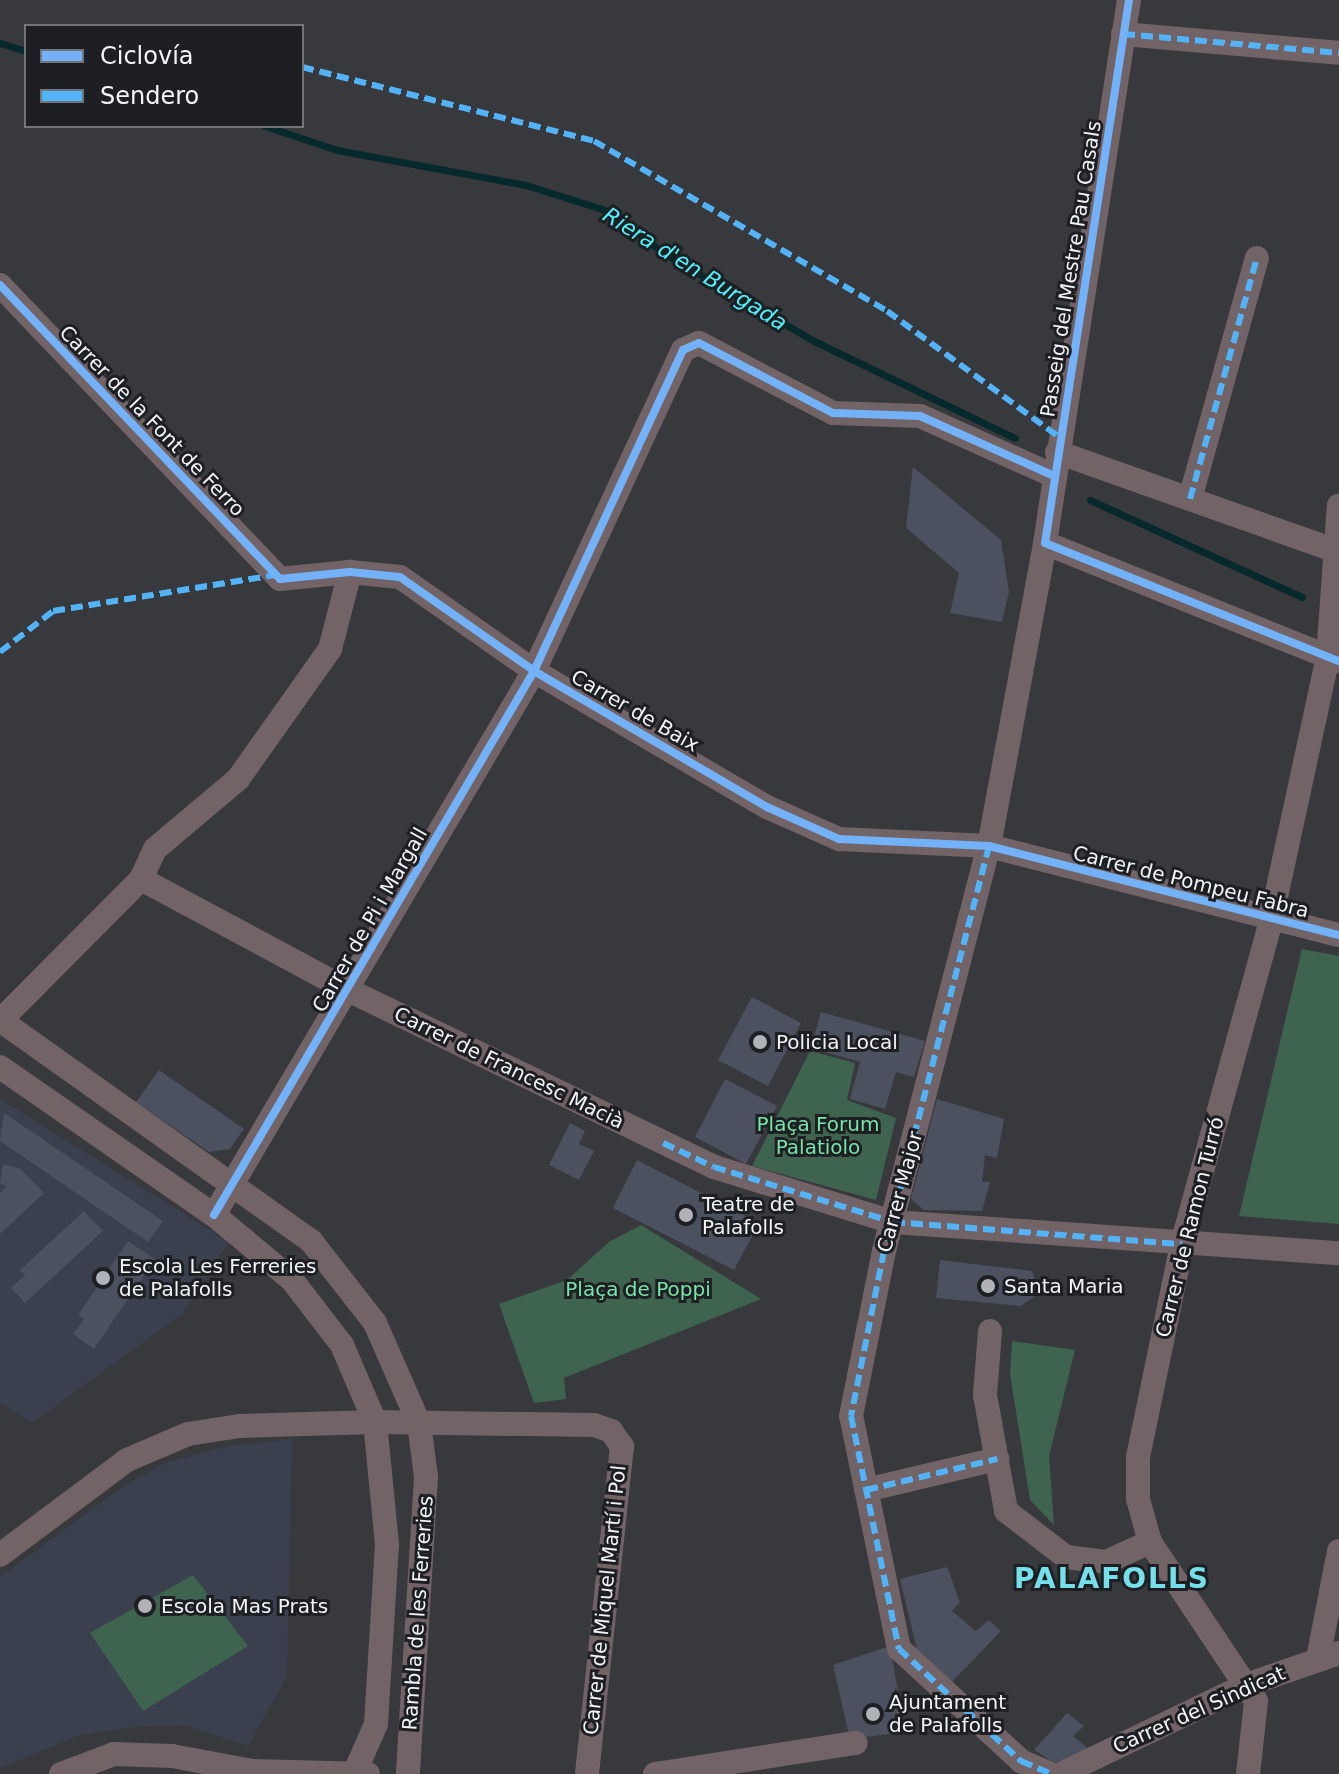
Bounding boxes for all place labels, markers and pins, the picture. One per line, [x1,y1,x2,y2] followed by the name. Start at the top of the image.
[776,1030,898,1054] place label: Policia Local
[751,1033,769,1051] marker: Policia Local
[702,1192,795,1239] place label: Teatre de Palafolls
[677,1206,695,1224] marker: Teatre de Palafolls
[119,1254,317,1301] place label: Escola Les Ferreries de Palafolls
[94,1269,112,1287] marker: Escola Les Ferreries de Palafolls
[1004,1274,1124,1298] place label: Santa Maria
[979,1277,997,1295] marker: Santa Maria
[161,1594,328,1618] place label: Escola Mas Prats
[136,1597,154,1615] marker: Escola Mas Prats
[889,1690,1006,1737] place label: Ajuntament de Palafolls
[864,1705,882,1723] marker: Ajuntament de Palafolls

